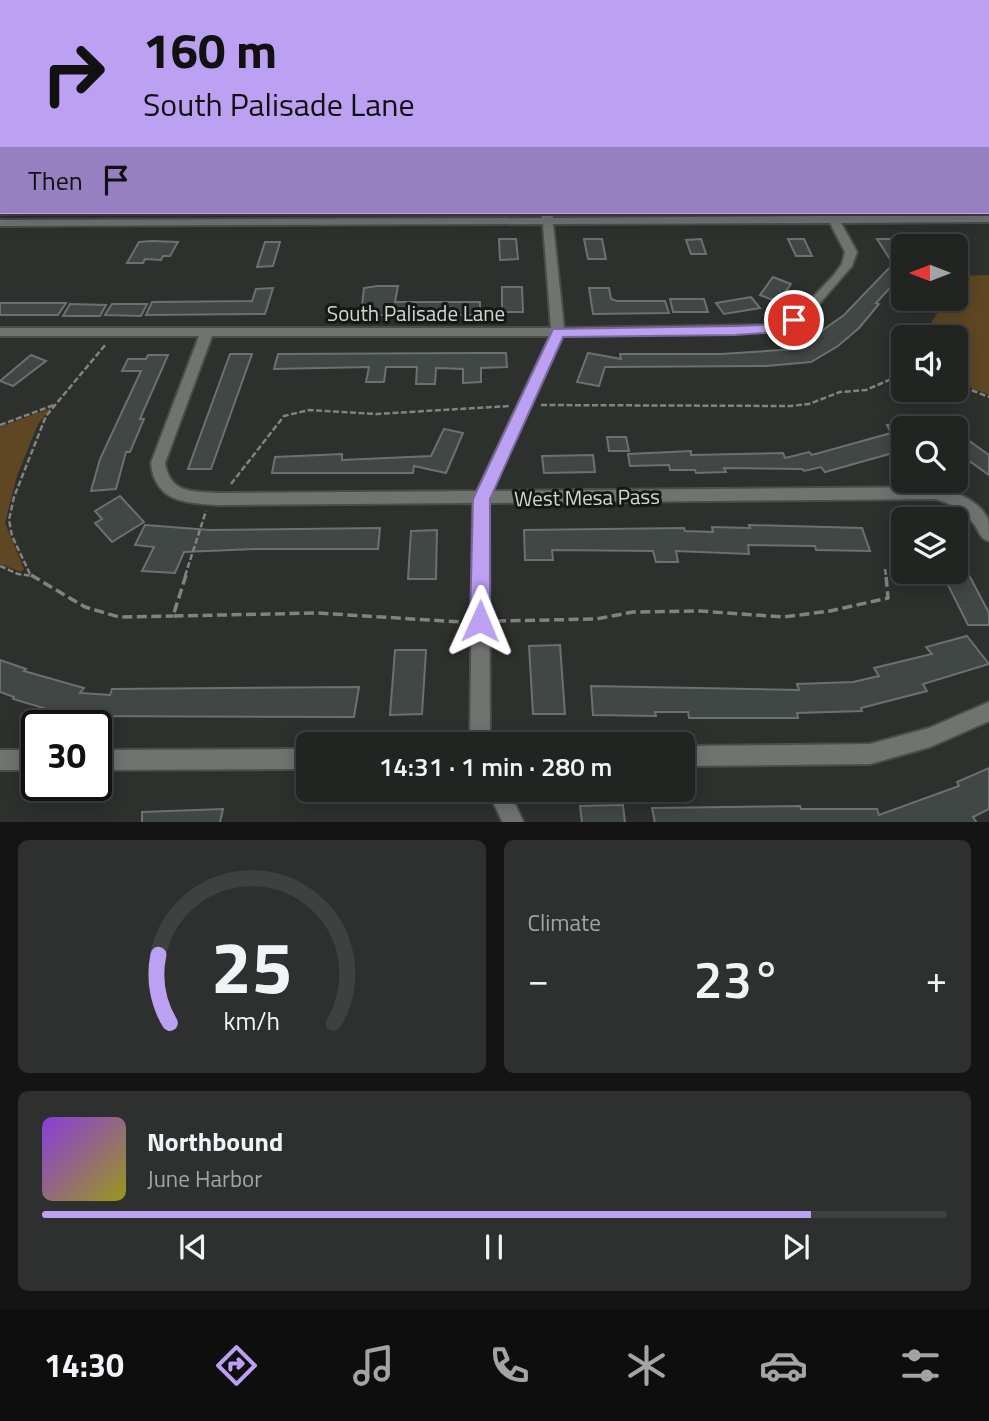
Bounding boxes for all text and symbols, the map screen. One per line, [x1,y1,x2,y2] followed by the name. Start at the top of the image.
[143,12,277,87] text: 160 m
[28,28,119,119] icon: right
[143,80,415,128] text: South Palisade Lane
[28,161,83,200] text: Then
[97,161,135,199] icon: arrive
[891,234,968,312] north arrow
[891,234,968,584] map controls
[764,290,824,350] pin
[327,297,505,329] street label: South Palisade Lane
[775,301,813,339] icon: arrive
[891,325,968,402] button: sound
[891,416,968,493] button: search
[514,480,660,514] street label: West Mesa Pass
[891,507,968,584] button: layers
[443,584,517,658] position arrow
[21,710,112,801] speed limit sign: 30
[379,747,612,786] text: 14:31 · 1 min · 280 m
[528,905,601,940] text: Climate
[211,911,293,1021] text: 25
[694,939,781,1018] text: 23°
[528,950,549,1008] text: −
[926,950,947,1008] text: +
[223,1001,280,1039] text: km/h
[147,1122,283,1161] text: Northbound
[147,1161,262,1196] text: June Harbor
[174,1228,212,1266] icon: previous
[475,1228,513,1266] icon: pause
[777,1228,815,1266] icon: next
[44,1341,124,1389] text: 14:30
[212,1341,261,1390] icon: directions
[349,1341,398,1390] icon: music
[485,1341,534,1390] icon: phone
[622,1341,671,1390] icon: climate
[759,1341,808,1390] icon: car
[896,1341,945,1390] icon: filters

